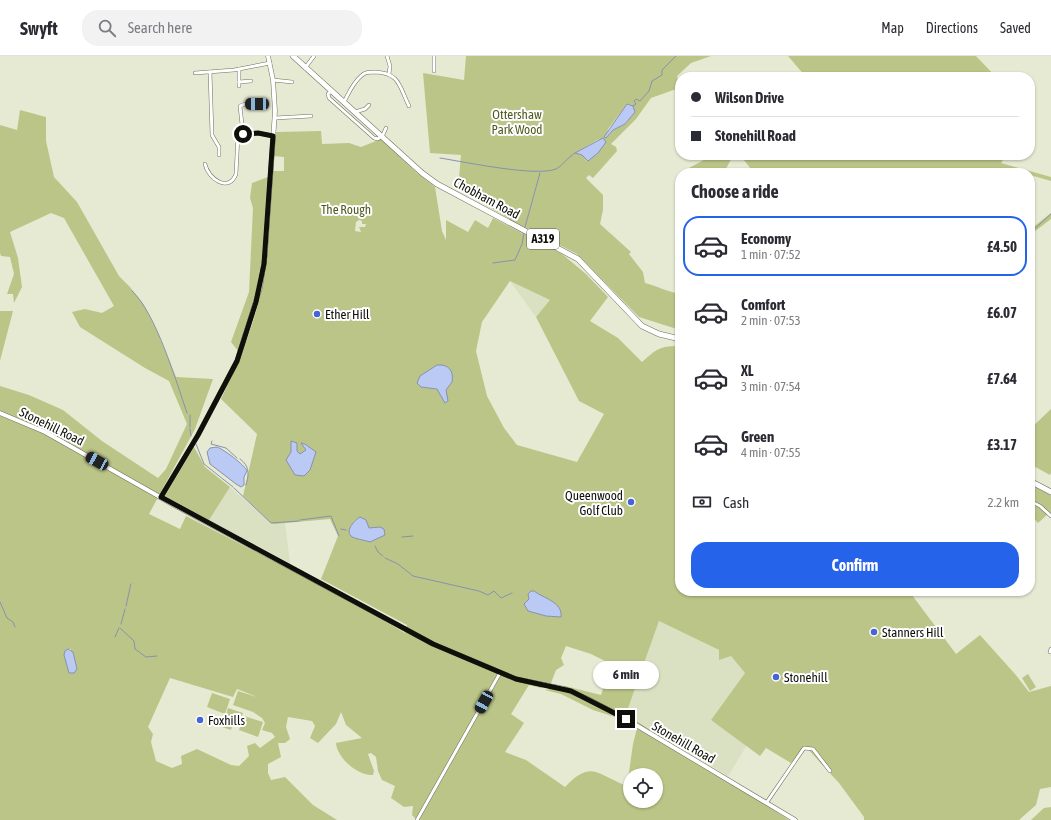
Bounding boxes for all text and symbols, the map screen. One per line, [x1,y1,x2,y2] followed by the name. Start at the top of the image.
[82,10,362,46] search box
[20,17,58,39] text: Swyft
[96,17,118,39] icon: search
[128,19,192,36] text: Search here
[881,20,904,36] text: Map
[926,20,978,36] text: Directions
[1000,20,1031,36] text: Saved
[715,89,784,106] text: Wilson Drive
[245,98,269,110] car
[492,107,542,137] park label: Ottershaw Park Wood
[234,125,252,143] route start
[715,127,796,144] text: Stonehill Road
[451,175,522,222] street label: Chobham Road
[691,181,779,202] text: Choose a ride
[321,202,371,217] park label: The Rough
[693,228,729,264] icon: car
[527,229,559,249] road number: A319
[741,230,791,247] text: Economy
[987,238,1017,255] text: £4.50
[741,247,801,262] text: 1 min · 07:52
[693,294,729,330] icon: car
[741,296,785,313] text: Comfort
[987,304,1017,321] text: £6.07
[325,307,370,322] place label: Ether Hill
[312,309,322,319] marker: Ether Hill
[741,313,801,328] text: 2 min · 07:53
[693,360,729,396] icon: car
[741,362,754,379] text: XL
[987,370,1017,387] text: £7.64
[741,379,801,394] text: 3 min · 07:54
[17,404,87,449] street label: Stonehill Road
[693,426,729,462] icon: car
[741,428,774,445] text: Green
[987,436,1017,453] text: £3.17
[741,445,801,460] text: 4 min · 07:55
[84,450,110,472] car
[565,488,623,518] place label: Queenwood Golf Club
[691,491,713,513] icon: cash
[723,494,749,511] text: Cash
[988,495,1019,510] text: 2.2 km
[626,497,636,507] marker: Queenwood Golf Club
[691,542,1019,588] button: Confirm
[882,625,944,640] place label: Stanners Hill
[869,627,879,637] marker: Stanners Hill
[593,661,659,689] callout: 6 min
[613,667,639,682] text: 6 min
[784,670,828,685] place label: Stonehill
[771,672,781,682] marker: Stonehill
[473,689,495,715] car
[617,710,635,728] route end
[208,713,245,728] place label: Foxhills
[195,715,205,725] marker: Foxhills
[650,718,718,766] street label: Stonehill Road
[623,768,663,808] map controls
[623,768,663,808] button: locate

